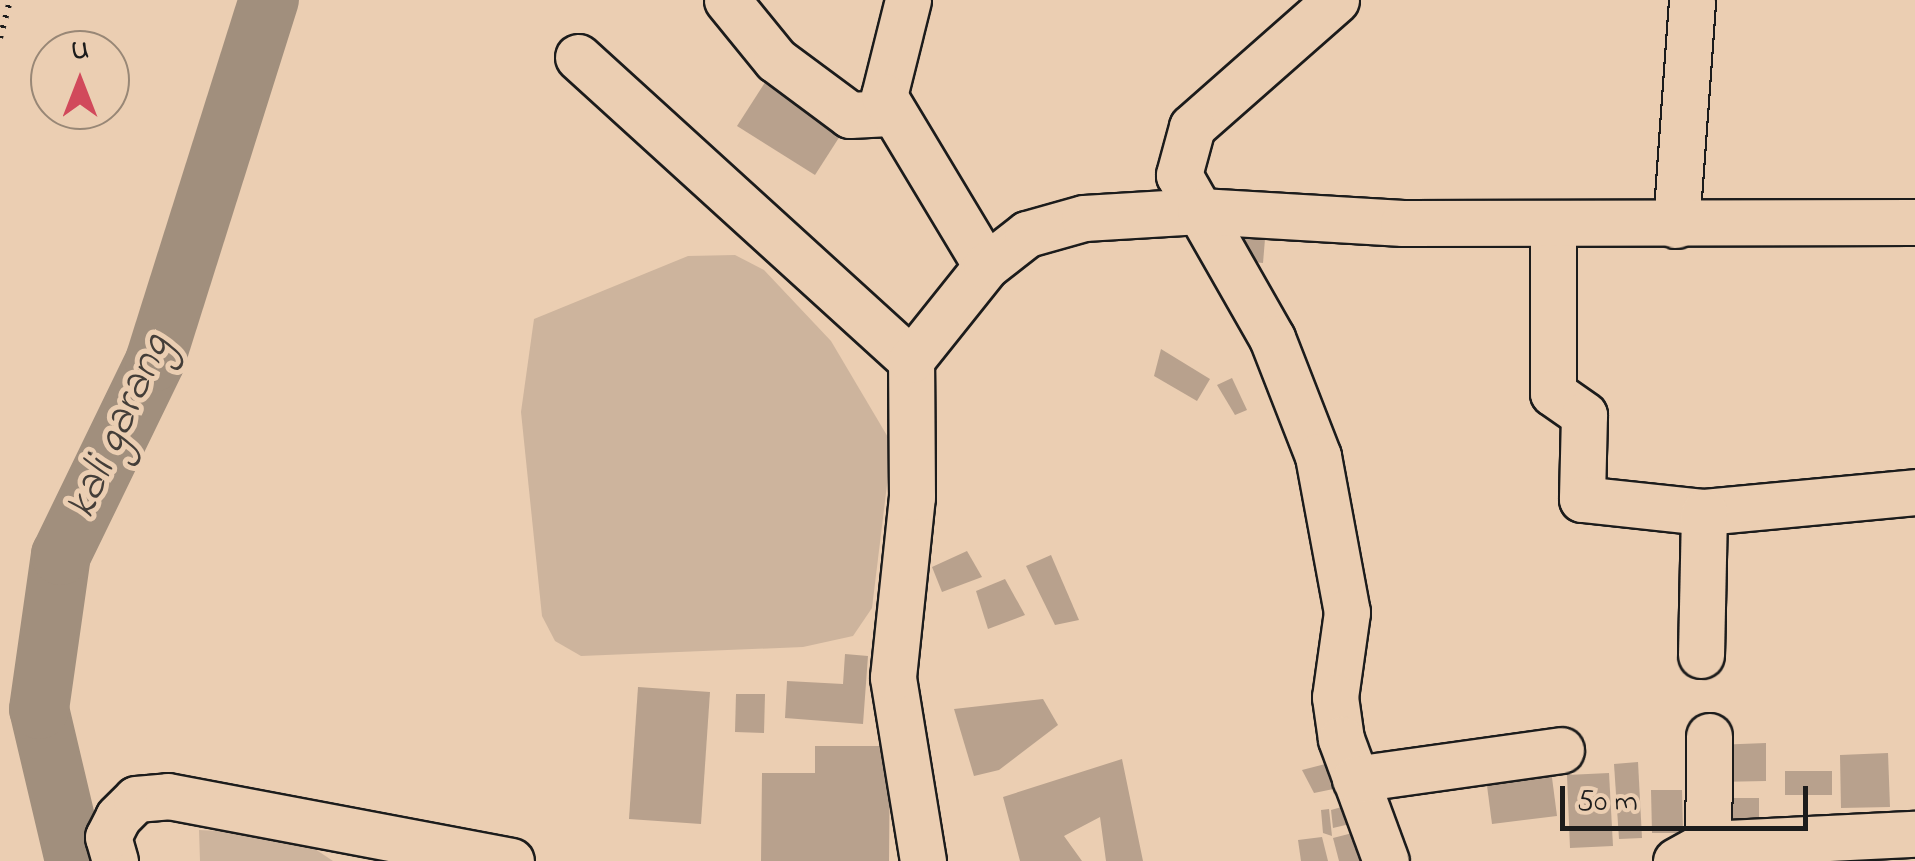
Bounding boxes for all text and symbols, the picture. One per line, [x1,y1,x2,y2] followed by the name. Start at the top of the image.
[30,30,130,130] north arrow
[71,31,89,72] text: U
[55,326,185,528] water label: kali garang
[1565,766,1812,828] scale bar
[1577,781,1638,825] text: 50 m

